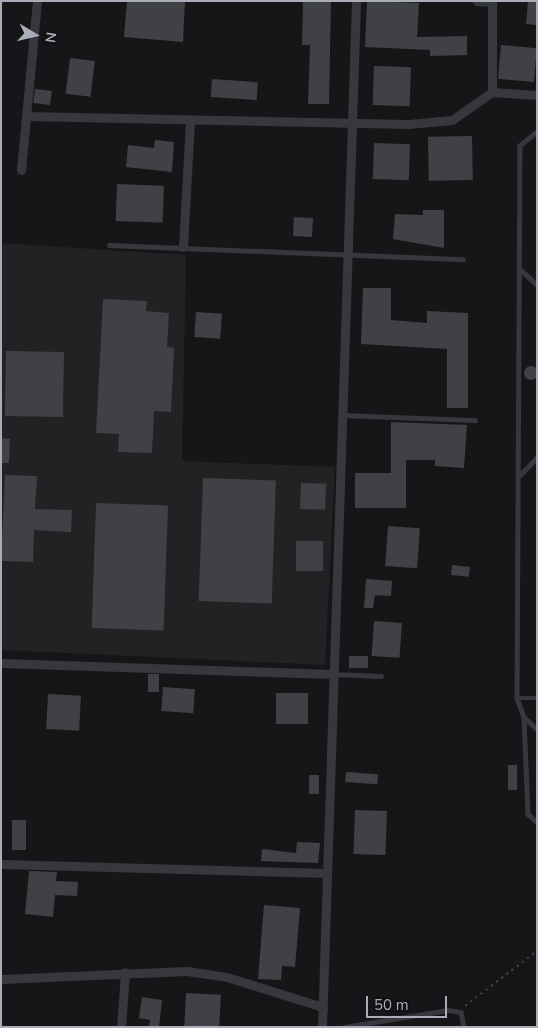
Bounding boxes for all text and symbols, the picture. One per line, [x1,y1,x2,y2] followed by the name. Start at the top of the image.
[10,10,60,60] north arrow
[40,31,61,44] text: N
[368,986,449,1018] scale bar
[374,995,409,1015] text: 50 m

